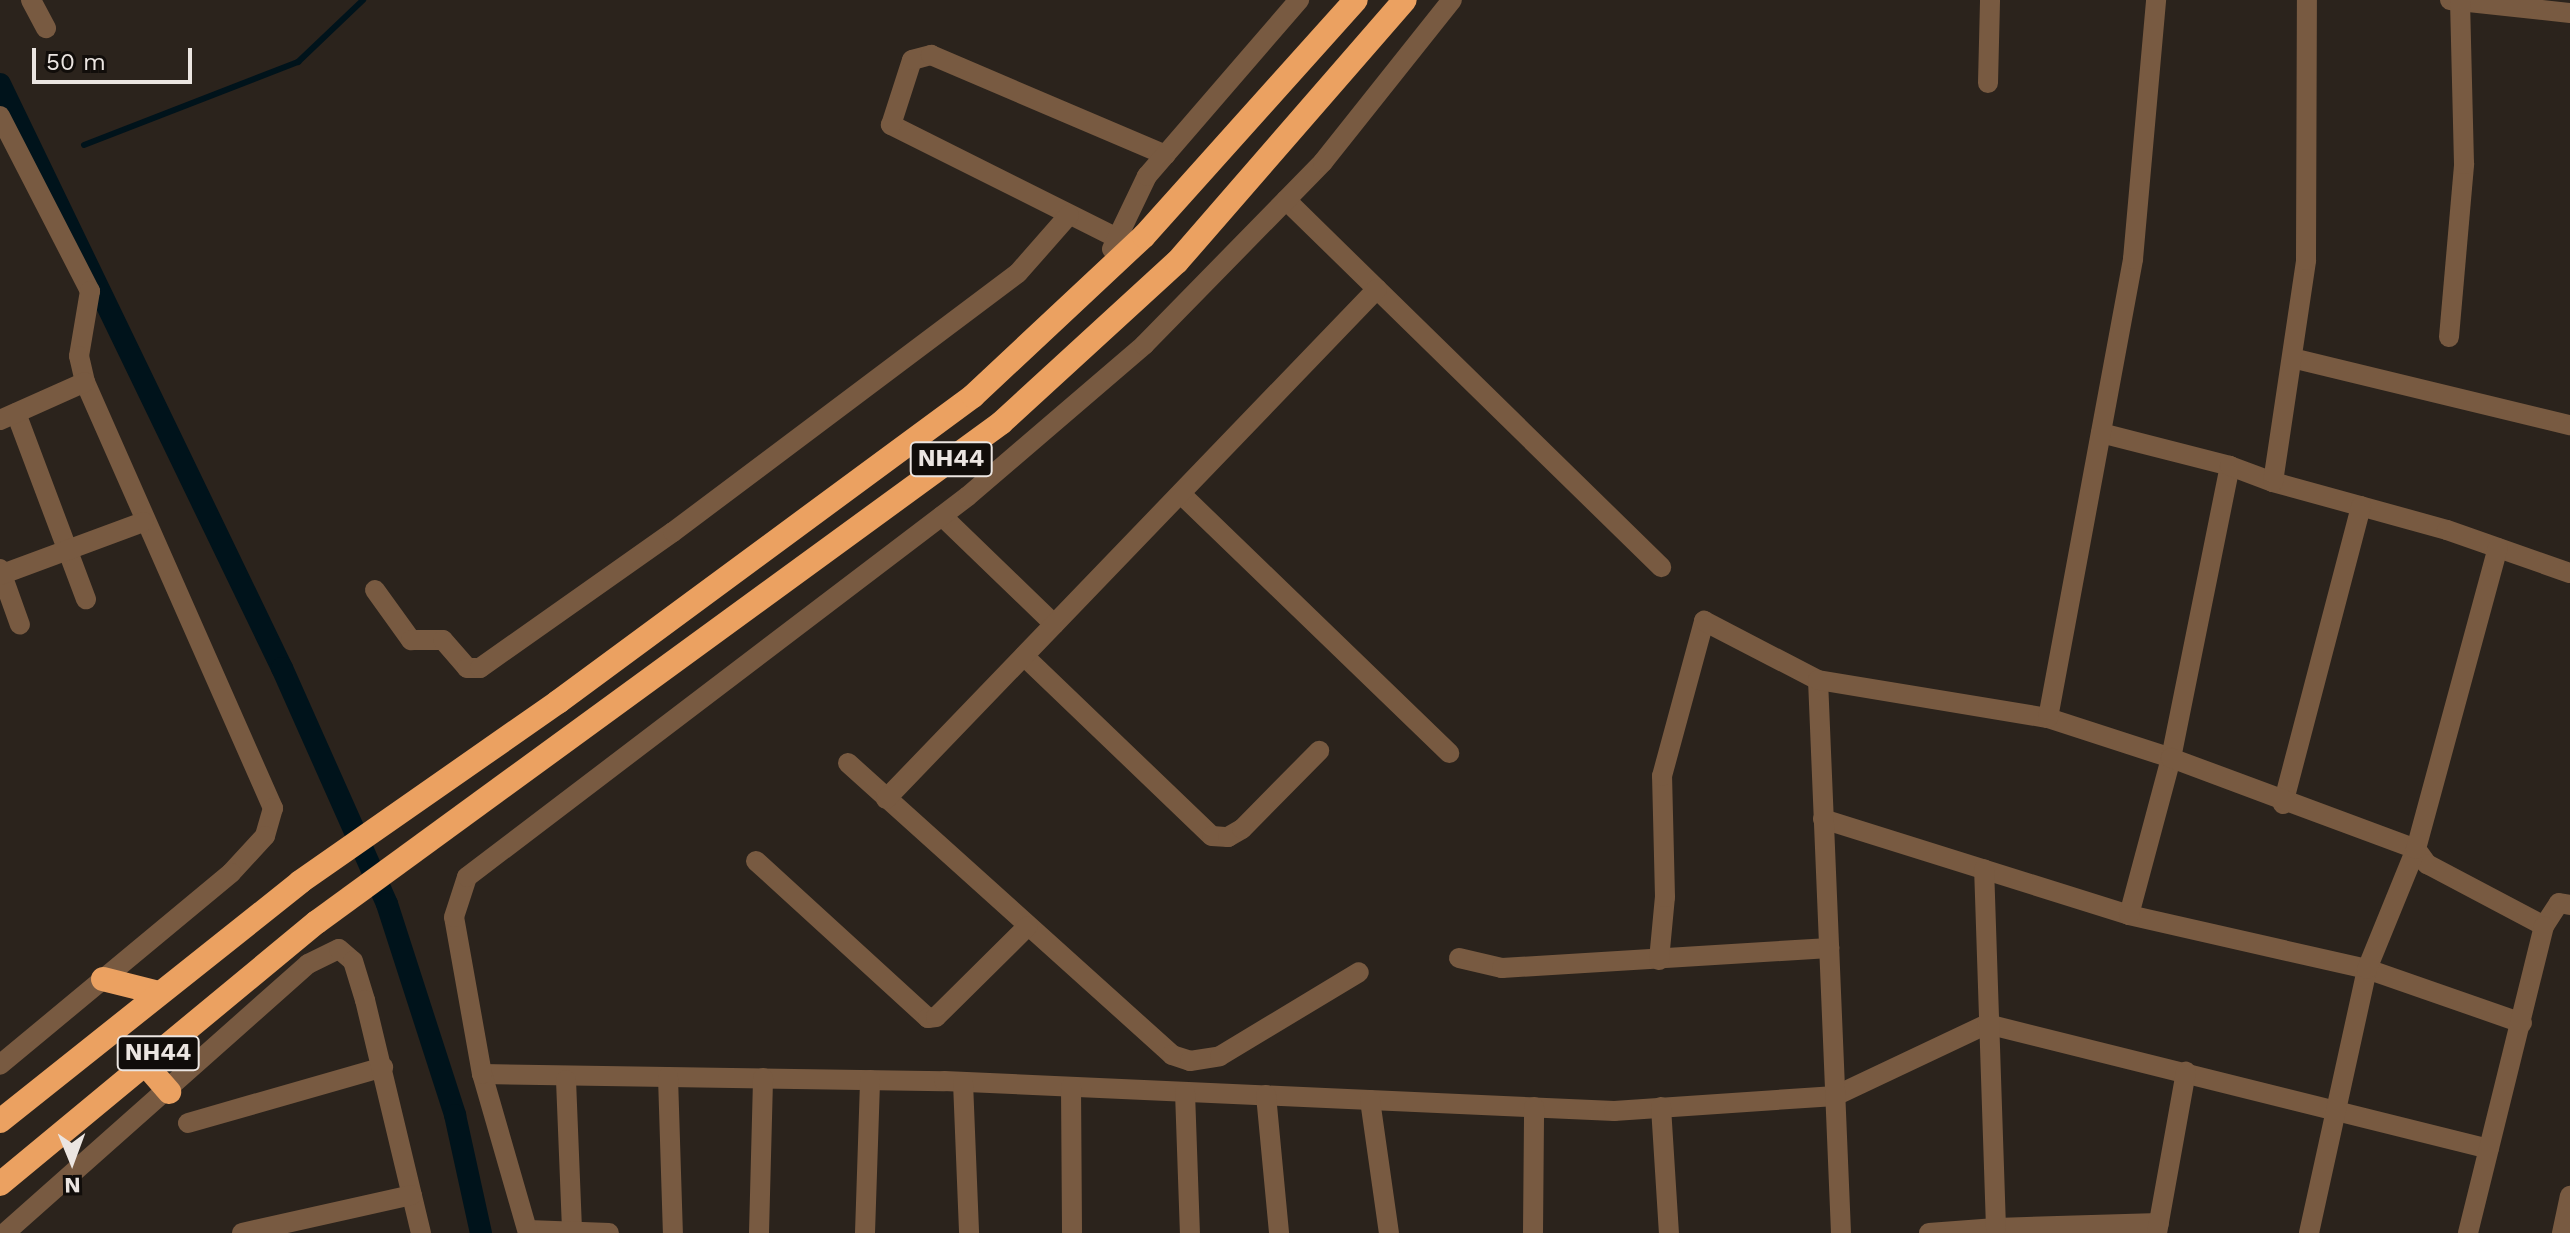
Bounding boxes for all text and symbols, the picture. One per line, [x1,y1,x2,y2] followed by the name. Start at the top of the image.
[36,32,196,82] scale bar
[46,48,106,76] text: 50 m
[909,439,993,479] road number: NH44
[116,1033,200,1073] road number: NH44
[32,1121,112,1201] north arrow
[64,1173,81,1198] text: N

